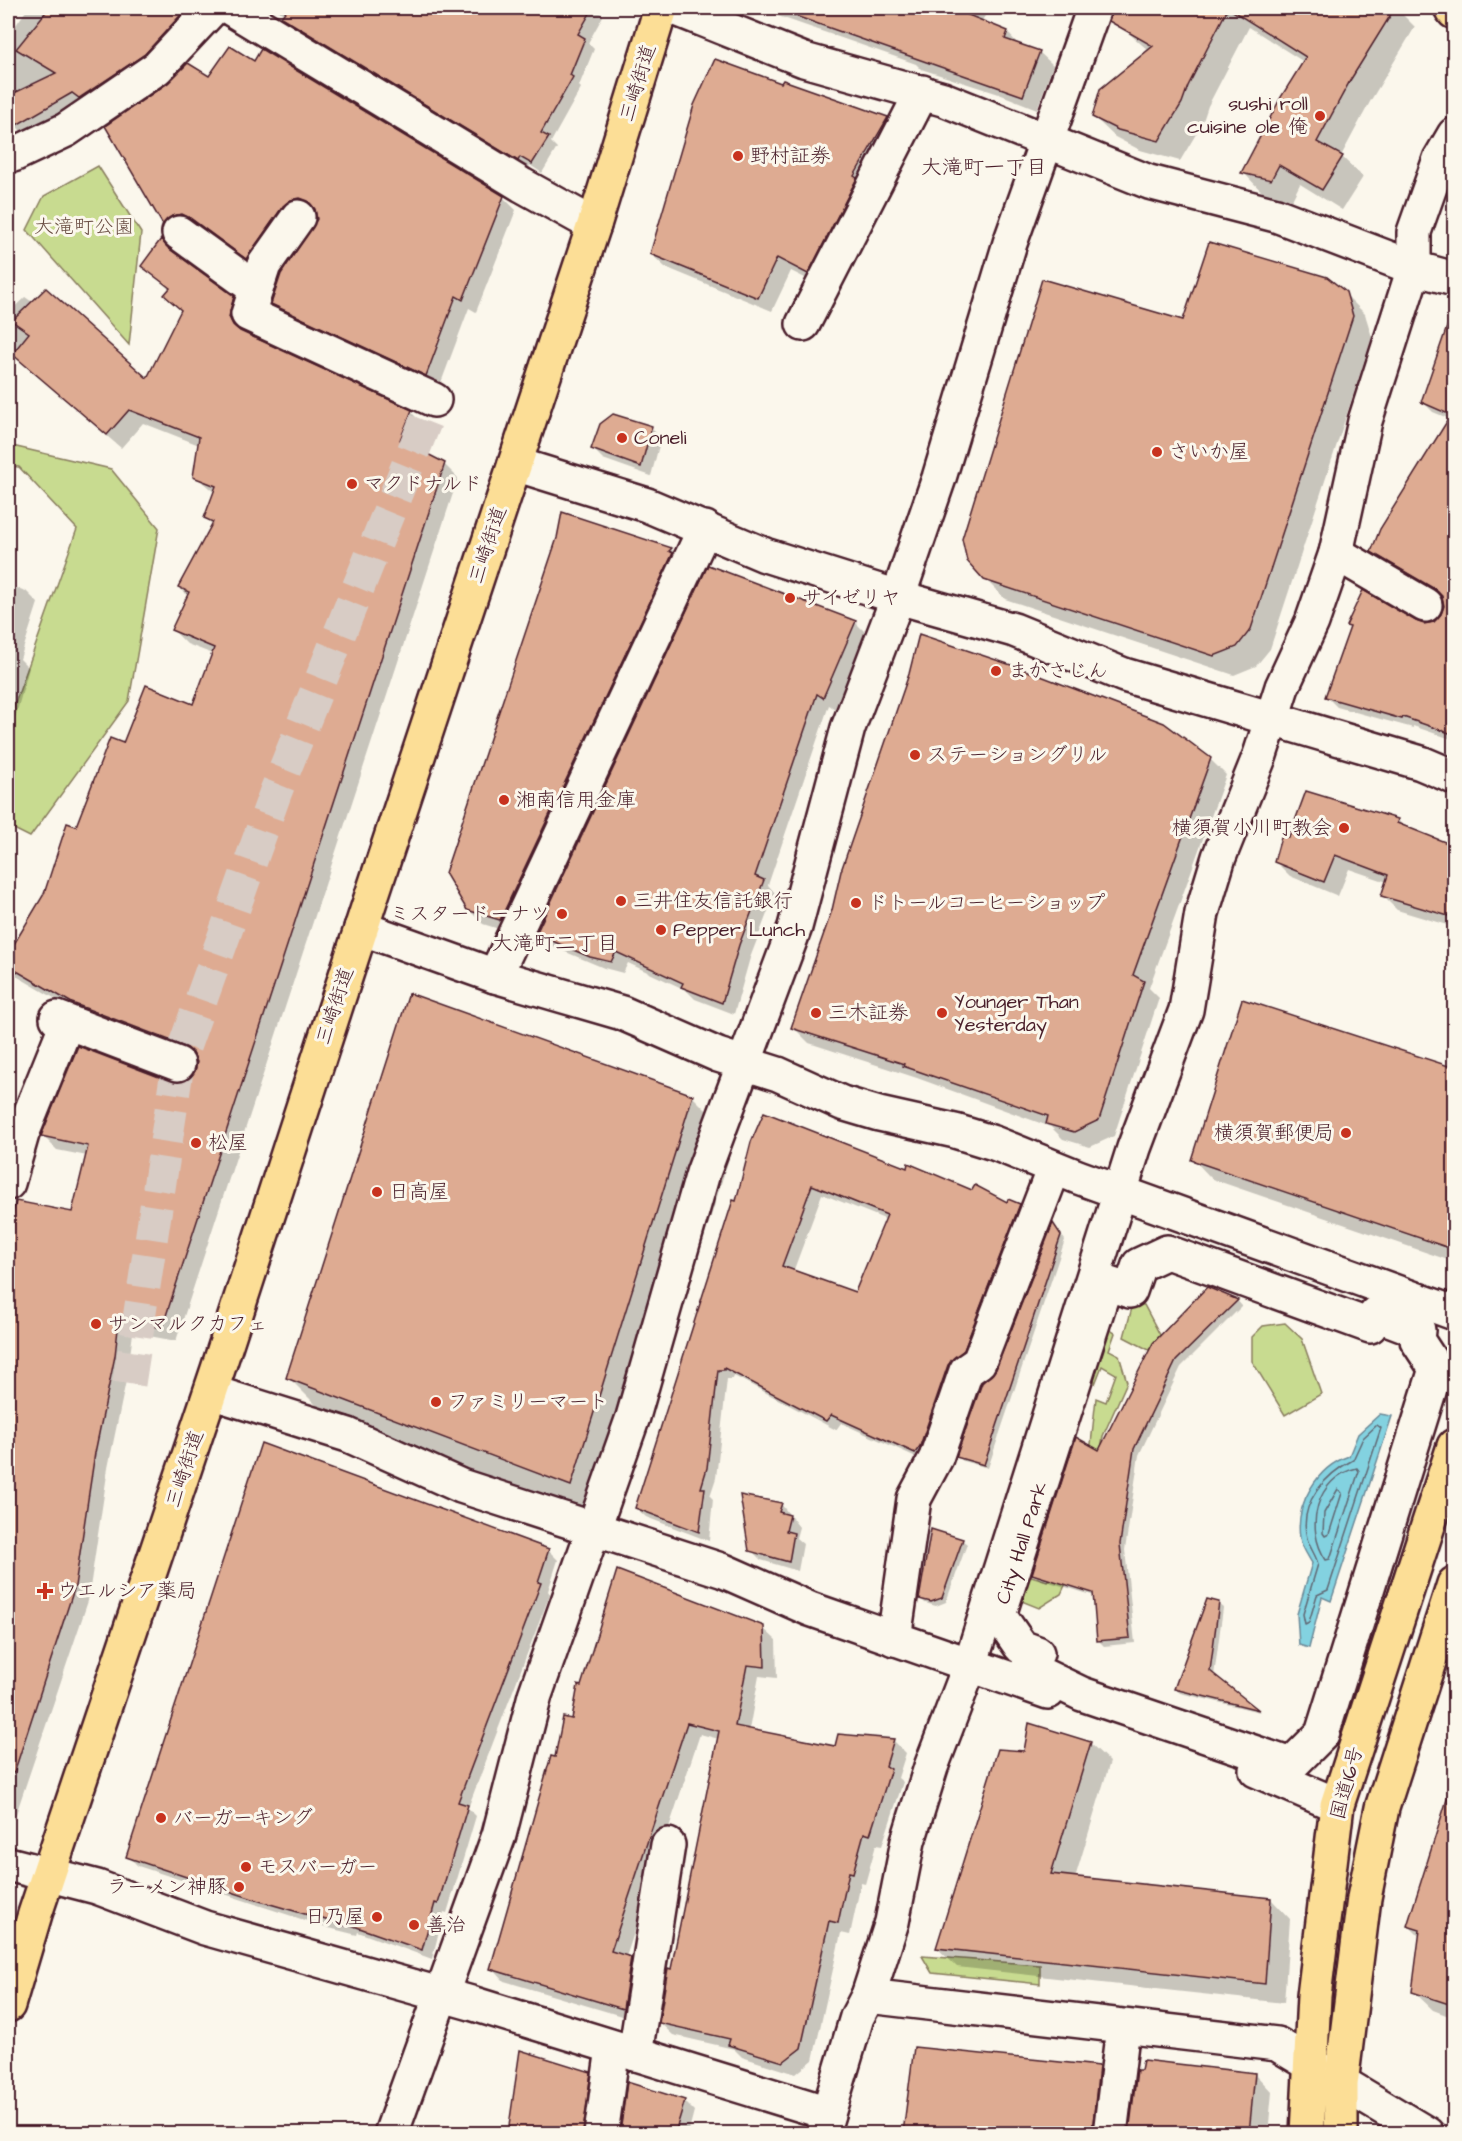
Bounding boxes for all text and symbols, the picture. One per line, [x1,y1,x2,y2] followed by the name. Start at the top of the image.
[613,41,663,125] street label: 三崎街道
[1187,90,1308,141] place label: sushi roll cuisine ole 俺
[1313,109,1327,123] marker: sushi roll cuisine ole 俺
[750,142,830,170] place label: 野村証券
[731,149,745,163] marker: 野村証券
[921,153,1047,182] district label: 大滝町一丁目
[34,213,134,241] park label: 大滝町公園
[634,424,686,452] place label: Coneli
[615,431,629,445] marker: Coneli
[1169,438,1249,466] place label: さいか屋
[1150,445,1164,459] marker: さいか屋
[364,470,482,498] place label: マクドナルド
[345,477,359,491] marker: マクドナルド
[462,503,514,587] street label: 三崎街道
[802,584,901,612] place label: サイゼリヤ
[783,591,797,605] marker: サイゼリヤ
[1008,657,1108,685] place label: まかさじん
[989,664,1003,678] marker: まかさじん
[927,741,1108,769] place label: ステーショングリル
[908,748,922,762] marker: ステーショングリル
[516,786,636,814] place label: 湘南信用金庫
[497,793,511,807] marker: 湘南信用金庫
[1172,814,1332,842] place label: 横須賀小川町教会
[1337,821,1351,835] marker: 横須賀小川町教会
[633,887,793,915] place label: 三井住友信託銀行
[868,889,1105,917] place label: ドトールコーヒーショップ
[614,894,628,908] marker: 三井住友信託銀行
[849,896,863,910] marker: ドトールコーヒーショップ
[390,900,550,928] place label: ミスタードーナツ
[555,907,569,921] marker: ミスタードーナツ
[673,916,805,944] place label: Pepper Lunch
[654,923,668,937] marker: Pepper Lunch
[492,929,618,958] district label: 大滝町二丁目
[309,964,361,1048] street label: 三崎街道
[954,988,1079,1040] place label: Younger Than Yesterday
[828,999,908,1027] place label: 三木証券
[809,1006,823,1020] marker: 三木証券
[935,1006,949,1020] marker: Younger Than Yesterday
[1214,1119,1334,1147] place label: 横須賀郵便局
[1339,1126,1353,1140] marker: 横須賀郵便局
[208,1129,248,1157] place label: 松屋
[189,1136,203,1150] marker: 松屋
[389,1178,449,1206] place label: 日高屋
[370,1185,384,1199] marker: 日高屋
[108,1310,268,1338] place label: サンマルクカフェ
[89,1317,103,1331] marker: サンマルクカフェ
[448,1388,608,1416] place label: ファミリーマート
[429,1395,443,1409] marker: ファミリーマート
[159,1427,211,1511] street label: 三崎街道
[989,1478,1056,1608] street label: City Hall Park
[57,1577,197,1605] place label: ウエルシア薬局
[38,1584,52,1598] marker: ウエルシア薬局
[1324,1743,1370,1823] street label: 国道16号
[173,1804,313,1832] place label: バーガーキング
[154,1811,168,1825] marker: バーガーキング
[258,1853,378,1881] place label: モスバーガー
[239,1860,253,1874] marker: モスバーガー
[107,1873,227,1901] place label: ラーメン神豚
[232,1880,246,1894] marker: ラーメン神豚
[305,1903,365,1931] place label: 日乃屋
[370,1910,384,1924] marker: 日乃屋
[426,1911,466,1939] place label: 善治
[407,1918,421,1932] marker: 善治

